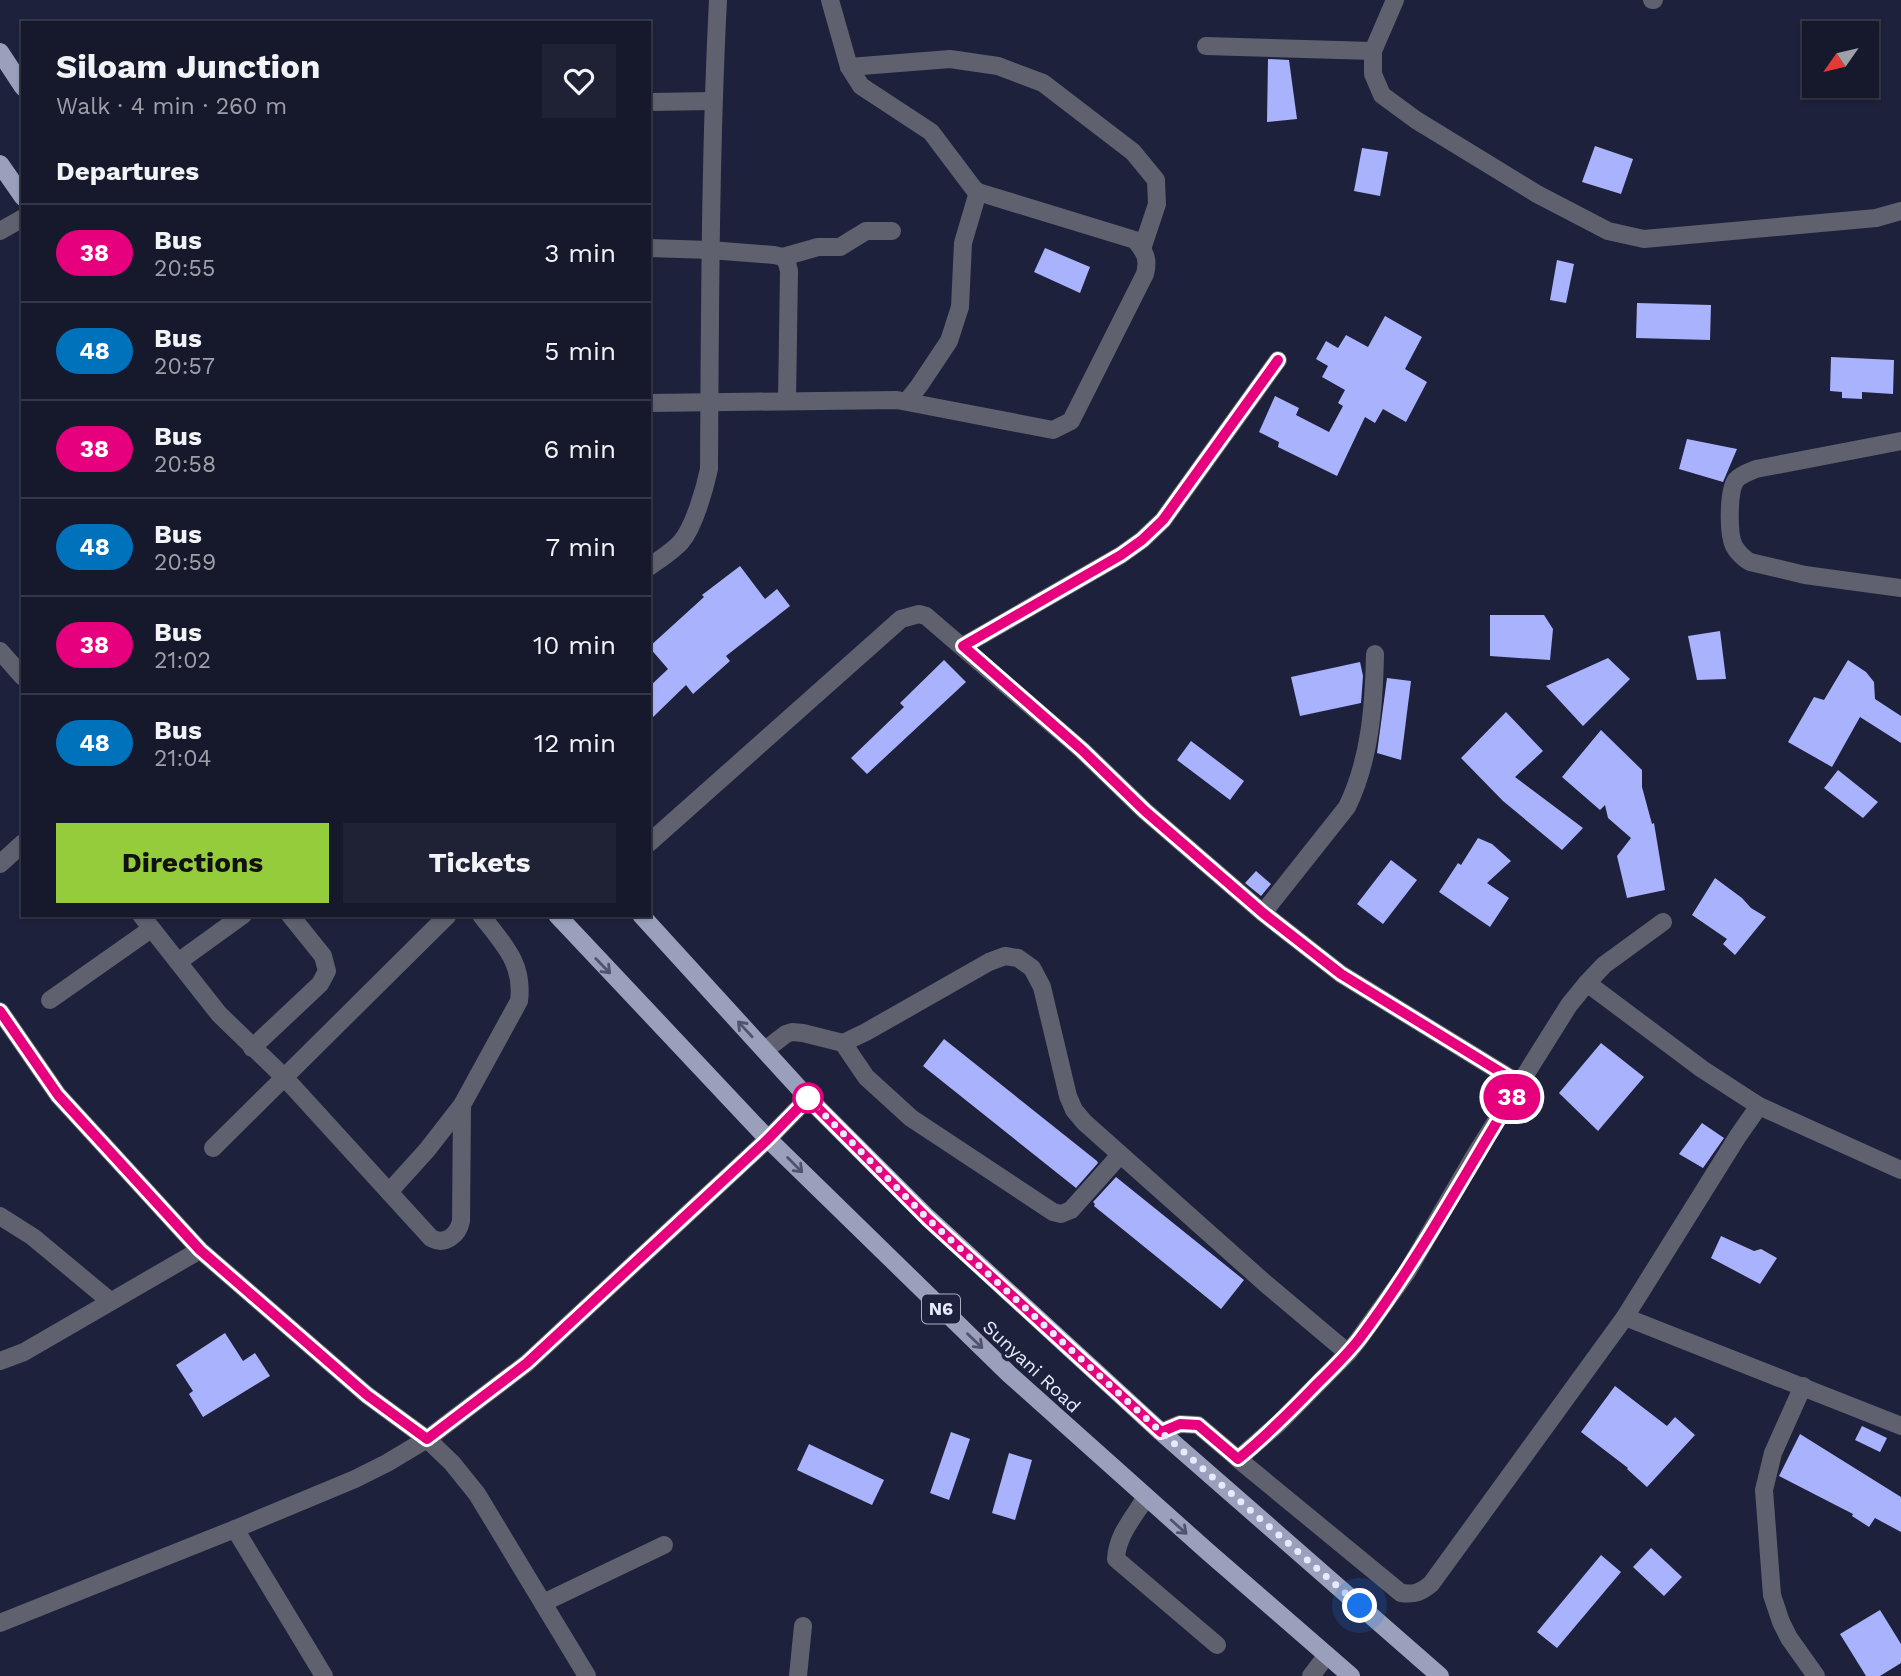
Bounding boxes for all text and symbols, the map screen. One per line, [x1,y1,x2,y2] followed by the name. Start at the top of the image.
[1802,21,1880,98] north arrow
[1802,21,1879,98] map controls
[542,44,616,118] button: heart
[56,47,320,86] text: Siloam Junction
[56,93,287,120] text: Walk · 4 min · 260 m
[56,156,199,186] text: Departures
[154,225,202,255] text: Bus
[544,238,616,268] text: 3 min
[80,239,109,267] text: 38
[154,255,215,282] text: 20:55
[154,323,202,353] text: Bus
[544,336,616,366] text: 5 min
[79,337,110,365] text: 48
[154,353,215,380] text: 20:57
[154,421,202,451] text: Bus
[544,434,616,464] text: 6 min
[80,435,109,463] text: 38
[154,451,216,478] text: 20:58
[154,519,202,549] text: Bus
[546,532,616,562] text: 7 min
[79,533,110,561] text: 48
[154,549,216,576] text: 20:59
[154,617,202,647] text: Bus
[533,630,616,660] text: 10 min
[80,631,109,659] text: 38
[154,647,211,674] text: 21:02
[154,715,202,745] text: Bus
[534,728,616,758] text: 12 min
[79,729,110,757] text: 48
[154,745,212,772] text: 21:04
[56,823,329,903] button: Directions
[343,823,616,903] button: Tickets
[595,957,612,974] one-way arrow
[737,1020,753,1038] one-way arrow
[1480,1074,1544,1120] line badge: 38
[793,1083,823,1113] unlabelled marker
[1497,1083,1527,1111] text: 38
[786,1157,803,1174] one-way arrow
[922,1294,960,1324] road number: N6
[978,1315,1085,1418] street label: Sunyani Road
[966,1333,983,1350] one-way arrow
[1170,1519,1188,1535] one-way arrow
[1342,1588,1377,1623] your location

